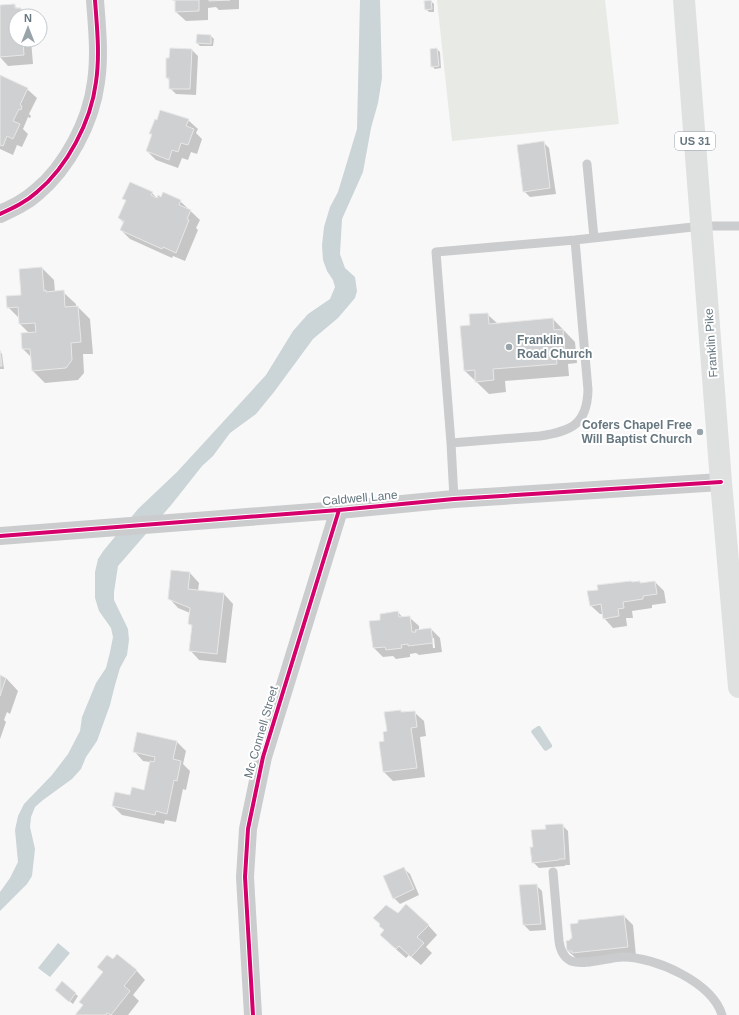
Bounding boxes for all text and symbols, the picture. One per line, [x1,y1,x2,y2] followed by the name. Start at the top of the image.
[8,8,48,48] north arrow
[24,12,32,24] text: N
[675,132,715,150] road number: US 31
[702,308,720,378] street label: Franklin Pike
[517,333,592,361] place label: Franklin Road Church
[504,342,514,352] marker: Franklin Road Church
[581,418,692,446] place label: Cofers Chapel Free Will Baptist Church
[695,427,705,437] marker: Cofers Chapel Free Will Baptist Church
[322,488,398,508] street label: Caldwell Lane
[241,684,281,780] street label: Mc Connell Street

